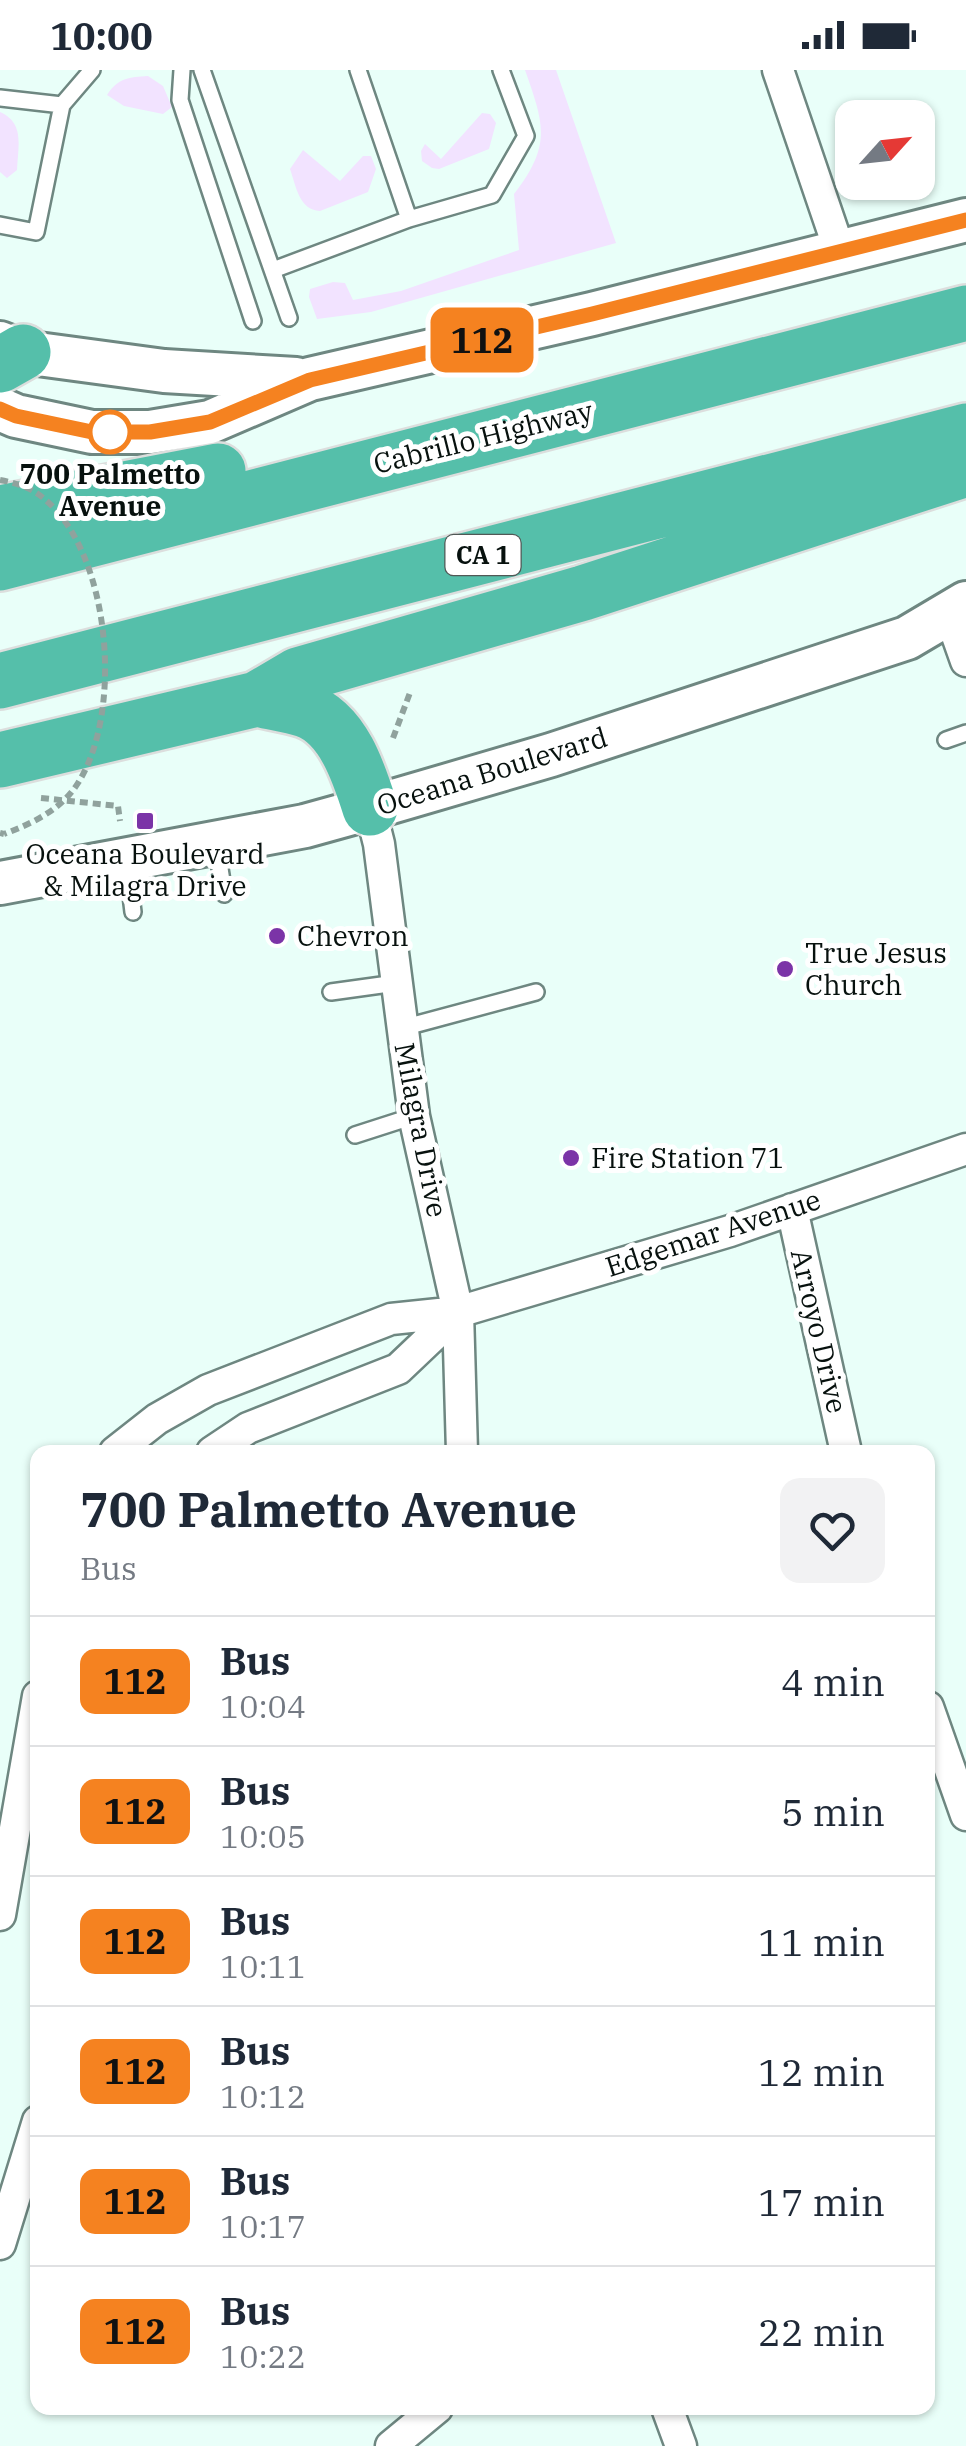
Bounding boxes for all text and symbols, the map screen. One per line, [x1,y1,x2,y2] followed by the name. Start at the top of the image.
[50,11,153,60] text: 10:00
[835,100,935,200] north arrow
[835,100,935,200] map controls
[424,308,540,372] line badge: 112
[450,317,514,363] text: 112
[369,391,596,482] street label: Cabrillo Highway
[89,411,131,453] marker: 700 Palmetto Avenue
[20,455,200,524] place label: 700 Palmetto Avenue
[446,535,520,575] road number: CA 1
[372,718,612,823] street label: Oceana Boulevard
[134,810,156,832] marker: Oceana Boulevard & Milagra Drive
[25,835,265,904] place label: Oceana Boulevard & Milagra Drive
[297,917,409,954] place label: Chevron
[266,925,288,947] marker: Chevron
[805,934,947,1003] place label: True Jesus Church
[774,958,796,980] marker: True Jesus Church
[386,1040,457,1220] street label: Milagra Drive
[591,1139,784,1176] place label: Fire Station 71
[560,1147,582,1169] marker: Fire Station 71
[601,1180,825,1285] street label: Edgemar Avenue
[783,1245,856,1417] street label: Arroyo Drive
[80,1478,577,1540] text: 700 Palmetto Avenue
[780,1478,885,1583] button: heart
[80,1547,137,1589] text: Bus
[220,1636,290,1685] text: Bus
[781,1657,885,1706] text: 4 min
[103,1658,167,1704] text: 112
[220,1685,306,1727] text: 10:04
[220,1766,290,1815] text: Bus
[781,1787,885,1836] text: 5 min
[103,1788,167,1834] text: 112
[220,1815,306,1857] text: 10:05
[220,1896,290,1945] text: Bus
[758,1917,885,1966] text: 11 min
[103,1918,167,1964] text: 112
[220,1945,306,1987] text: 10:11
[220,2026,290,2075] text: Bus
[758,2047,885,2096] text: 12 min
[103,2048,167,2094] text: 112
[220,2075,306,2117] text: 10:12
[220,2156,290,2205] text: Bus
[758,2177,885,2226] text: 17 min
[103,2178,167,2224] text: 112
[220,2205,306,2247] text: 10:17
[220,2286,290,2335] text: Bus
[758,2307,885,2356] text: 22 min
[103,2308,167,2354] text: 112
[220,2335,306,2377] text: 10:22

